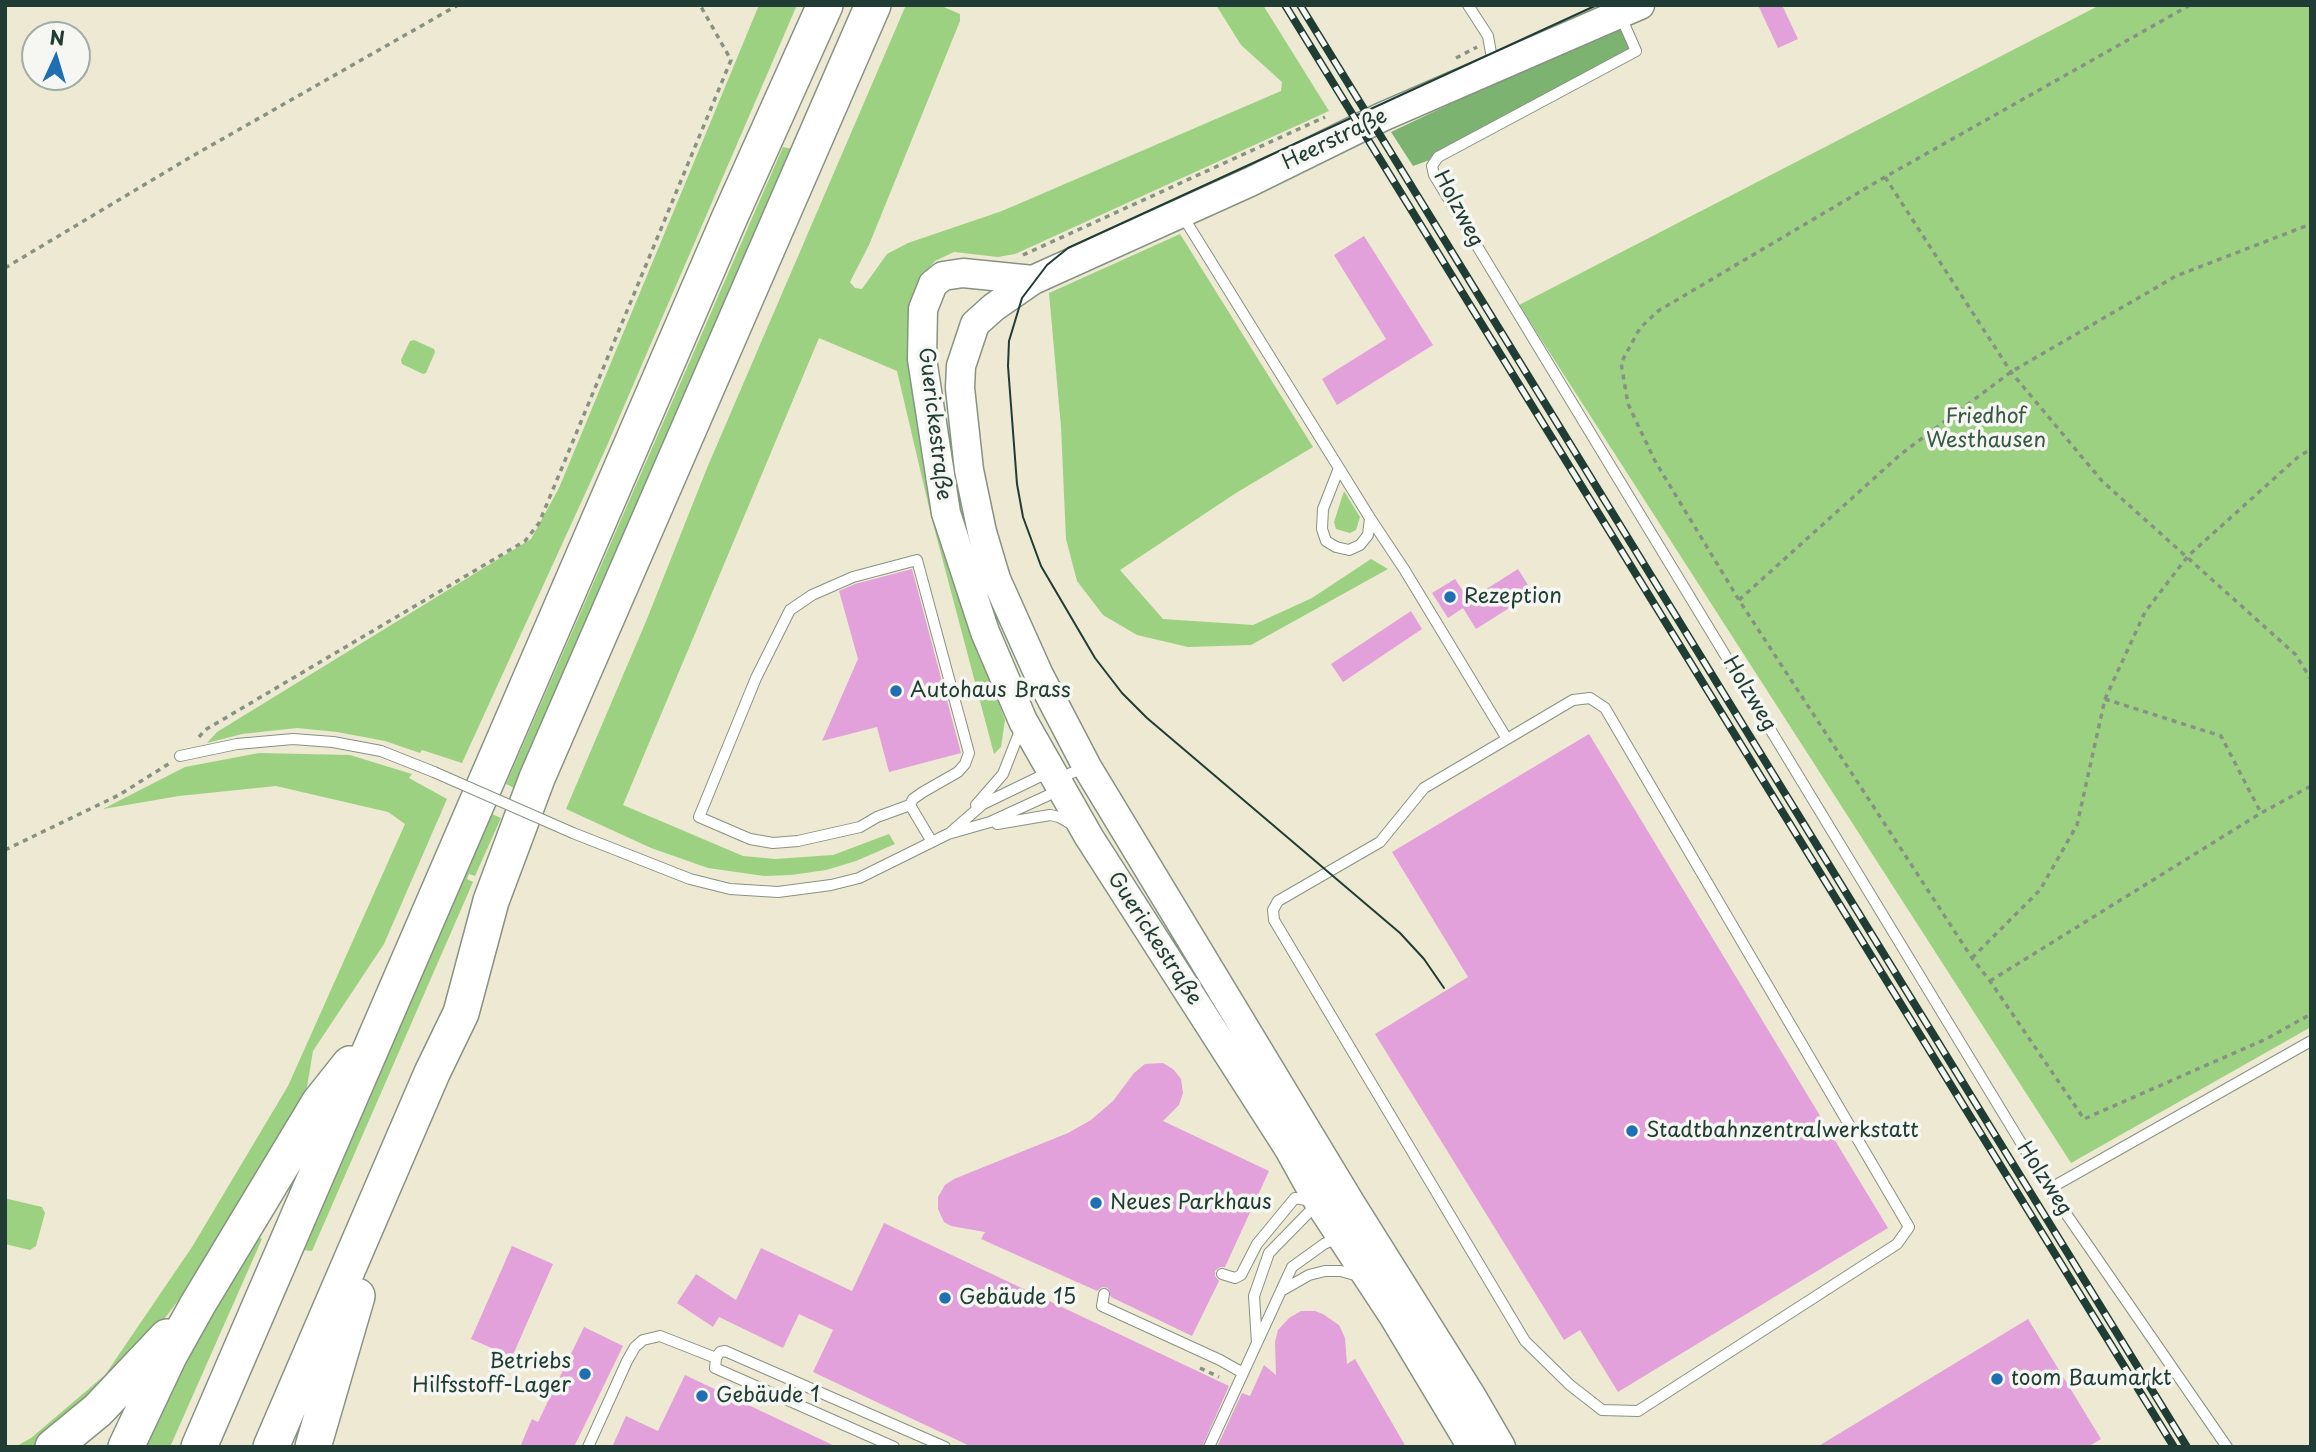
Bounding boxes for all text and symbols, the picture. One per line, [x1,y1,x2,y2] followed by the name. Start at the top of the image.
[21,21,91,91] north arrow
[49,23,66,52] text: N
[1278,104,1392,176] street label: Heerstraße
[1427,166,1489,252] street label: Holzweg
[912,346,956,502] street label: Guerickestraße
[1926,404,2046,454] park label: Friedhof Westhausen
[1464,584,1562,610] place label: Rezeption
[1442,589,1458,605] marker: Rezeption
[1717,652,1781,736] street label: Holzweg
[910,678,1071,704] place label: Autohaus Brass
[888,683,904,699] marker: Autohaus Brass
[1102,868,1206,1010] street label: Guerickestraße
[1646,1118,1919,1144] place label: Stadtbahnzentralwerkstatt
[1624,1123,1640,1139] marker: Stadtbahnzentralwerkstatt
[2011,1137,2077,1221] street label: Holzweg
[1110,1190,1272,1216] place label: Neues Parkhaus
[1088,1195,1104,1211] marker: Neues Parkhaus
[959,1285,1076,1311] place label: Gebäude 15
[937,1290,953,1306] marker: Gebäude 15
[412,1349,571,1399] place label: Betriebs Hilfsstoff-Lager
[577,1366,593,1382] marker: Betriebs Hilfsstoff-Lager
[2011,1366,2172,1392] place label: toom Baumarkt
[1989,1371,2005,1387] marker: toom Baumarkt
[716,1383,820,1409] place label: Gebäude 1
[694,1388,710,1404] marker: Gebäude 1

